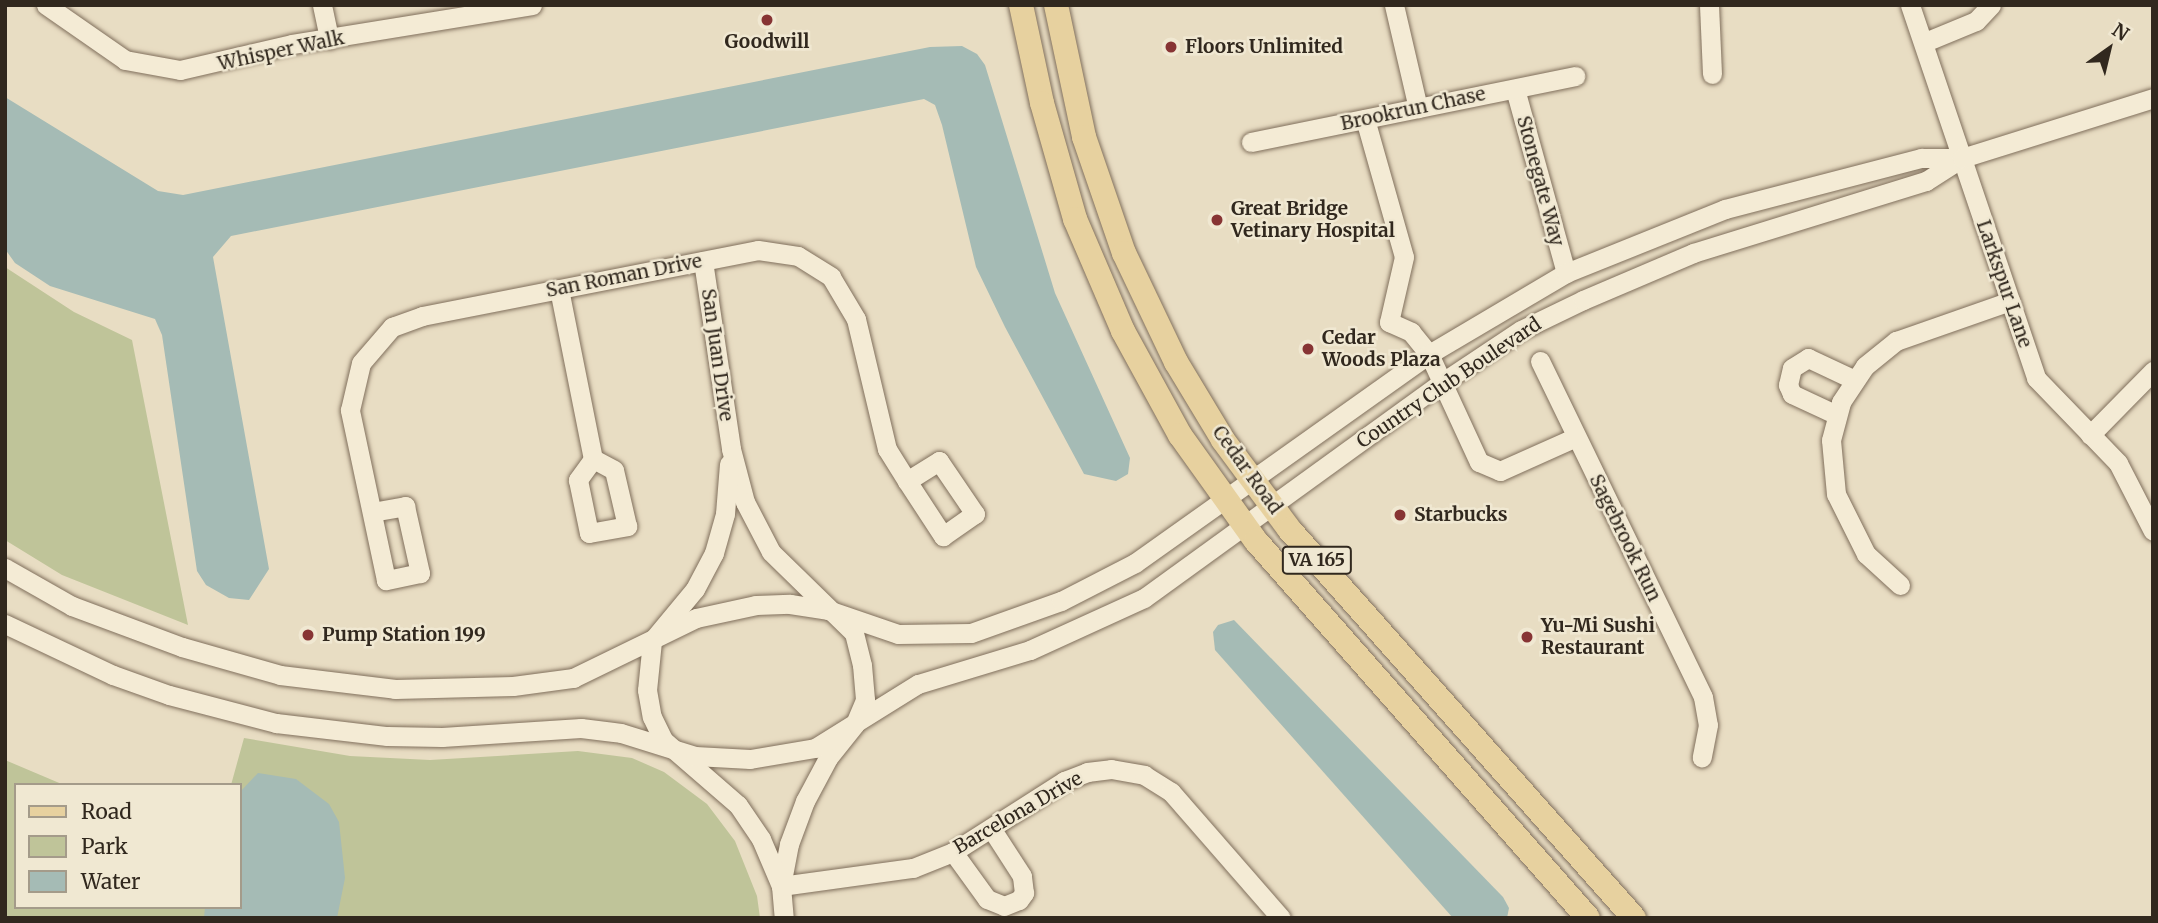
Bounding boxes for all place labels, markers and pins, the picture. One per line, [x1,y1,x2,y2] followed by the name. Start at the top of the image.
[759,12,775,28] marker: Goodwill
[725,31,809,53] place label: Goodwill
[1185,36,1343,58] place label: Floors Unlimited
[1163,39,1179,55] marker: Floors Unlimited
[1231,198,1395,242] place label: Great Bridge Vetinary Hospital
[1209,212,1225,228] marker: Great Bridge Vetinary Hospital
[1322,327,1441,371] place label: Cedar Woods Plaza
[1300,341,1316,357] marker: Cedar Woods Plaza
[1414,504,1508,526] place label: Starbucks
[1392,507,1408,523] marker: Starbucks
[1541,615,1655,659] place label: Yu-Mi Sushi Restaurant
[322,624,486,646] place label: Pump Station 199
[300,627,316,643] marker: Pump Station 199
[1519,629,1535,645] marker: Yu-Mi Sushi Restaurant

